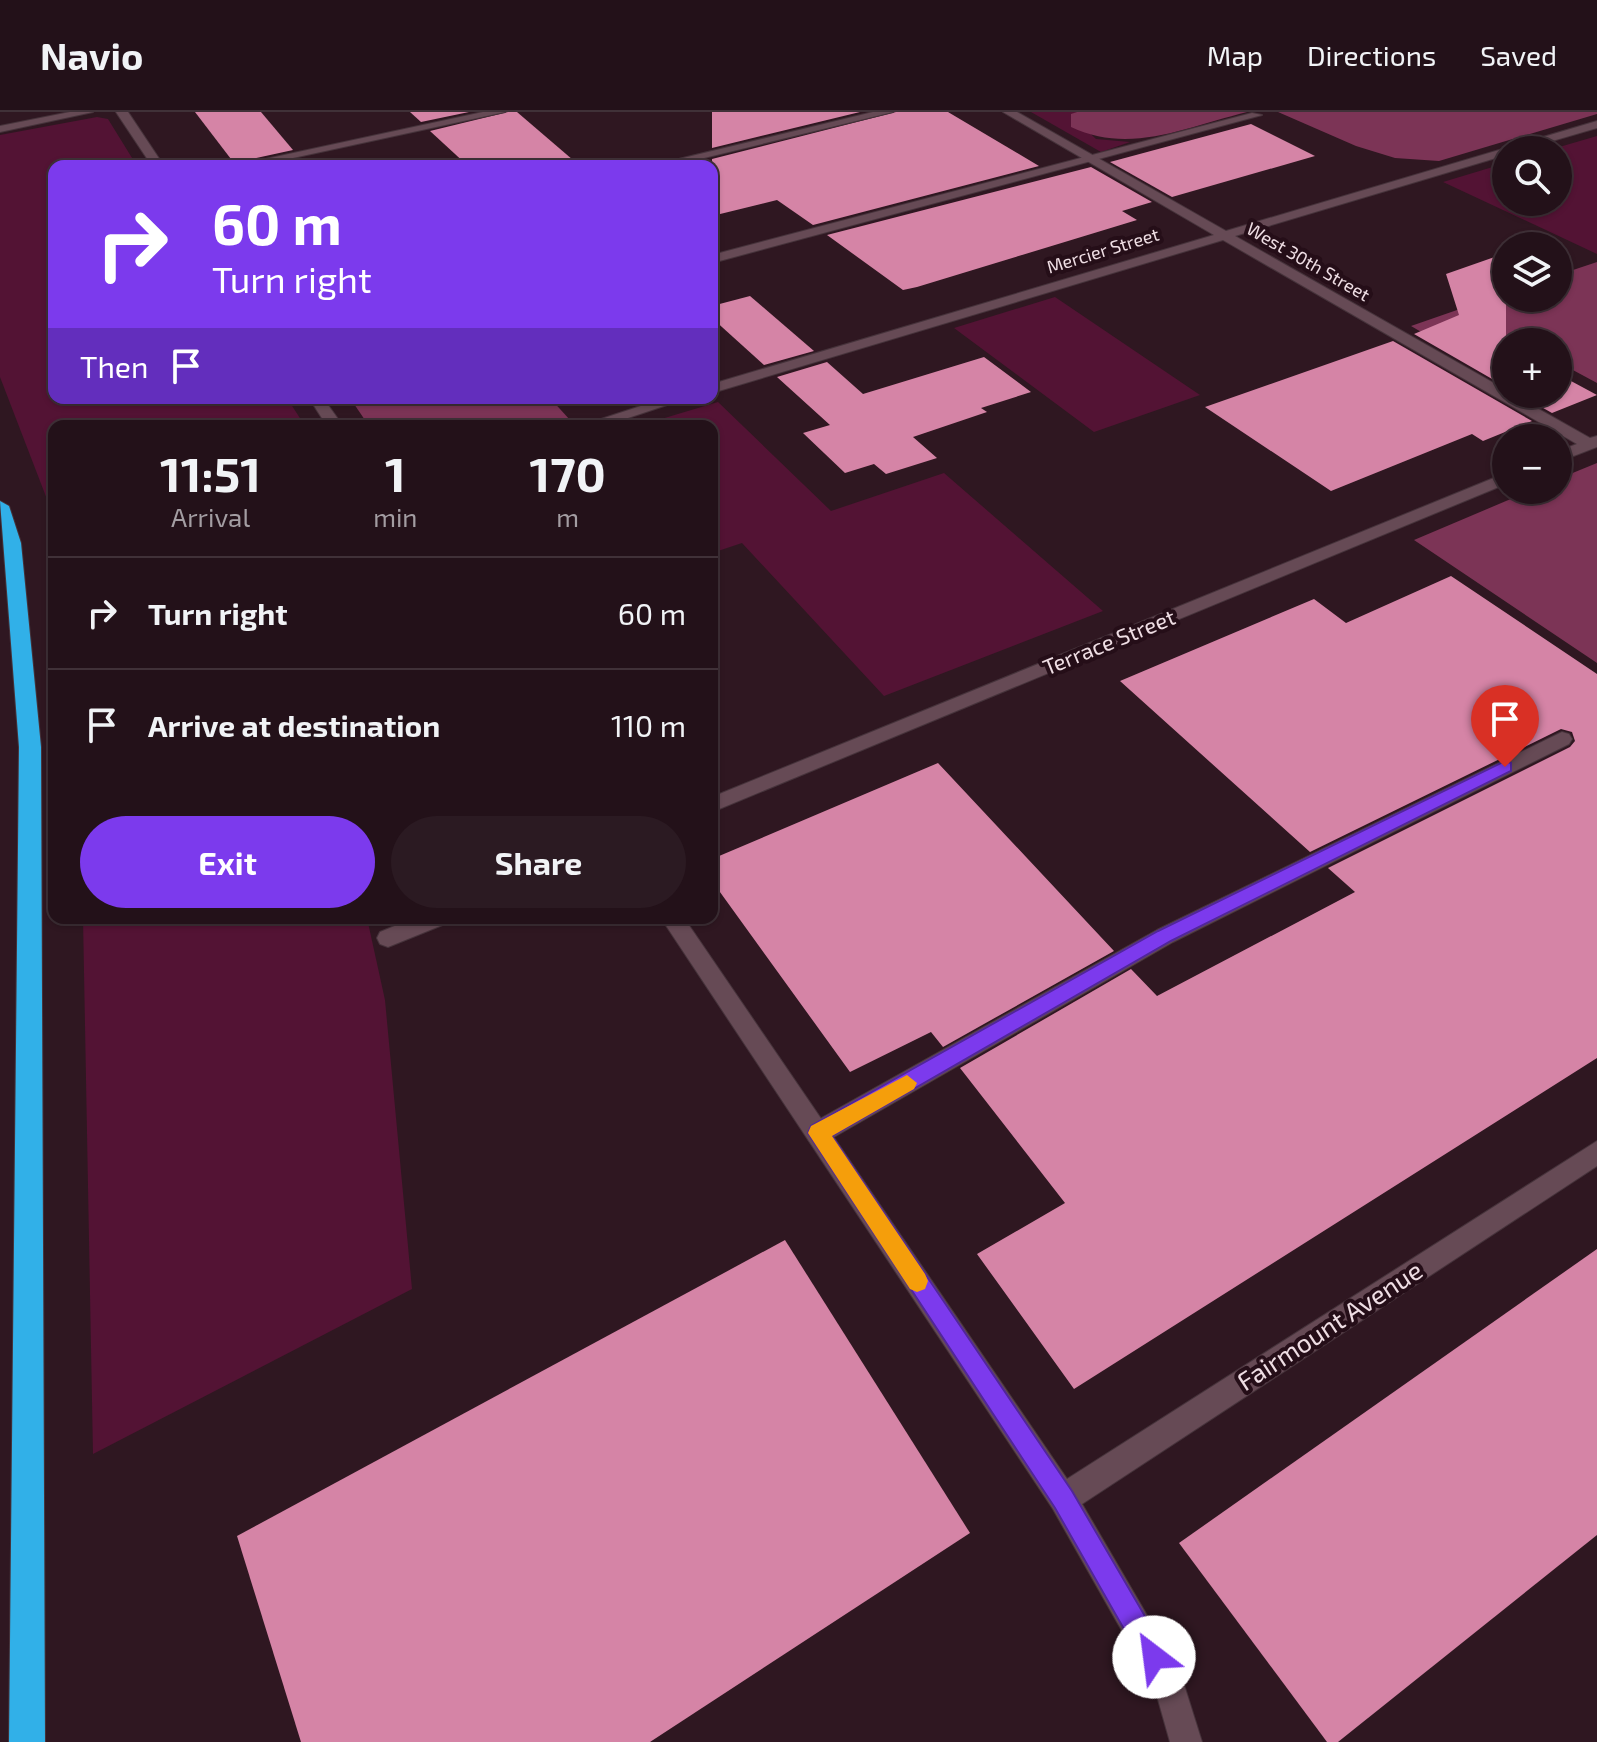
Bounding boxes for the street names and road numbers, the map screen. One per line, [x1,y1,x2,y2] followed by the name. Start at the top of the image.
[1243,217,1374,305] street label: West 30th Street
[1044,222,1162,278] street label: Mercier Street
[1039,603,1179,679] street label: Terrace Street
[1231,1253,1427,1396] street label: Fairmount Avenue

